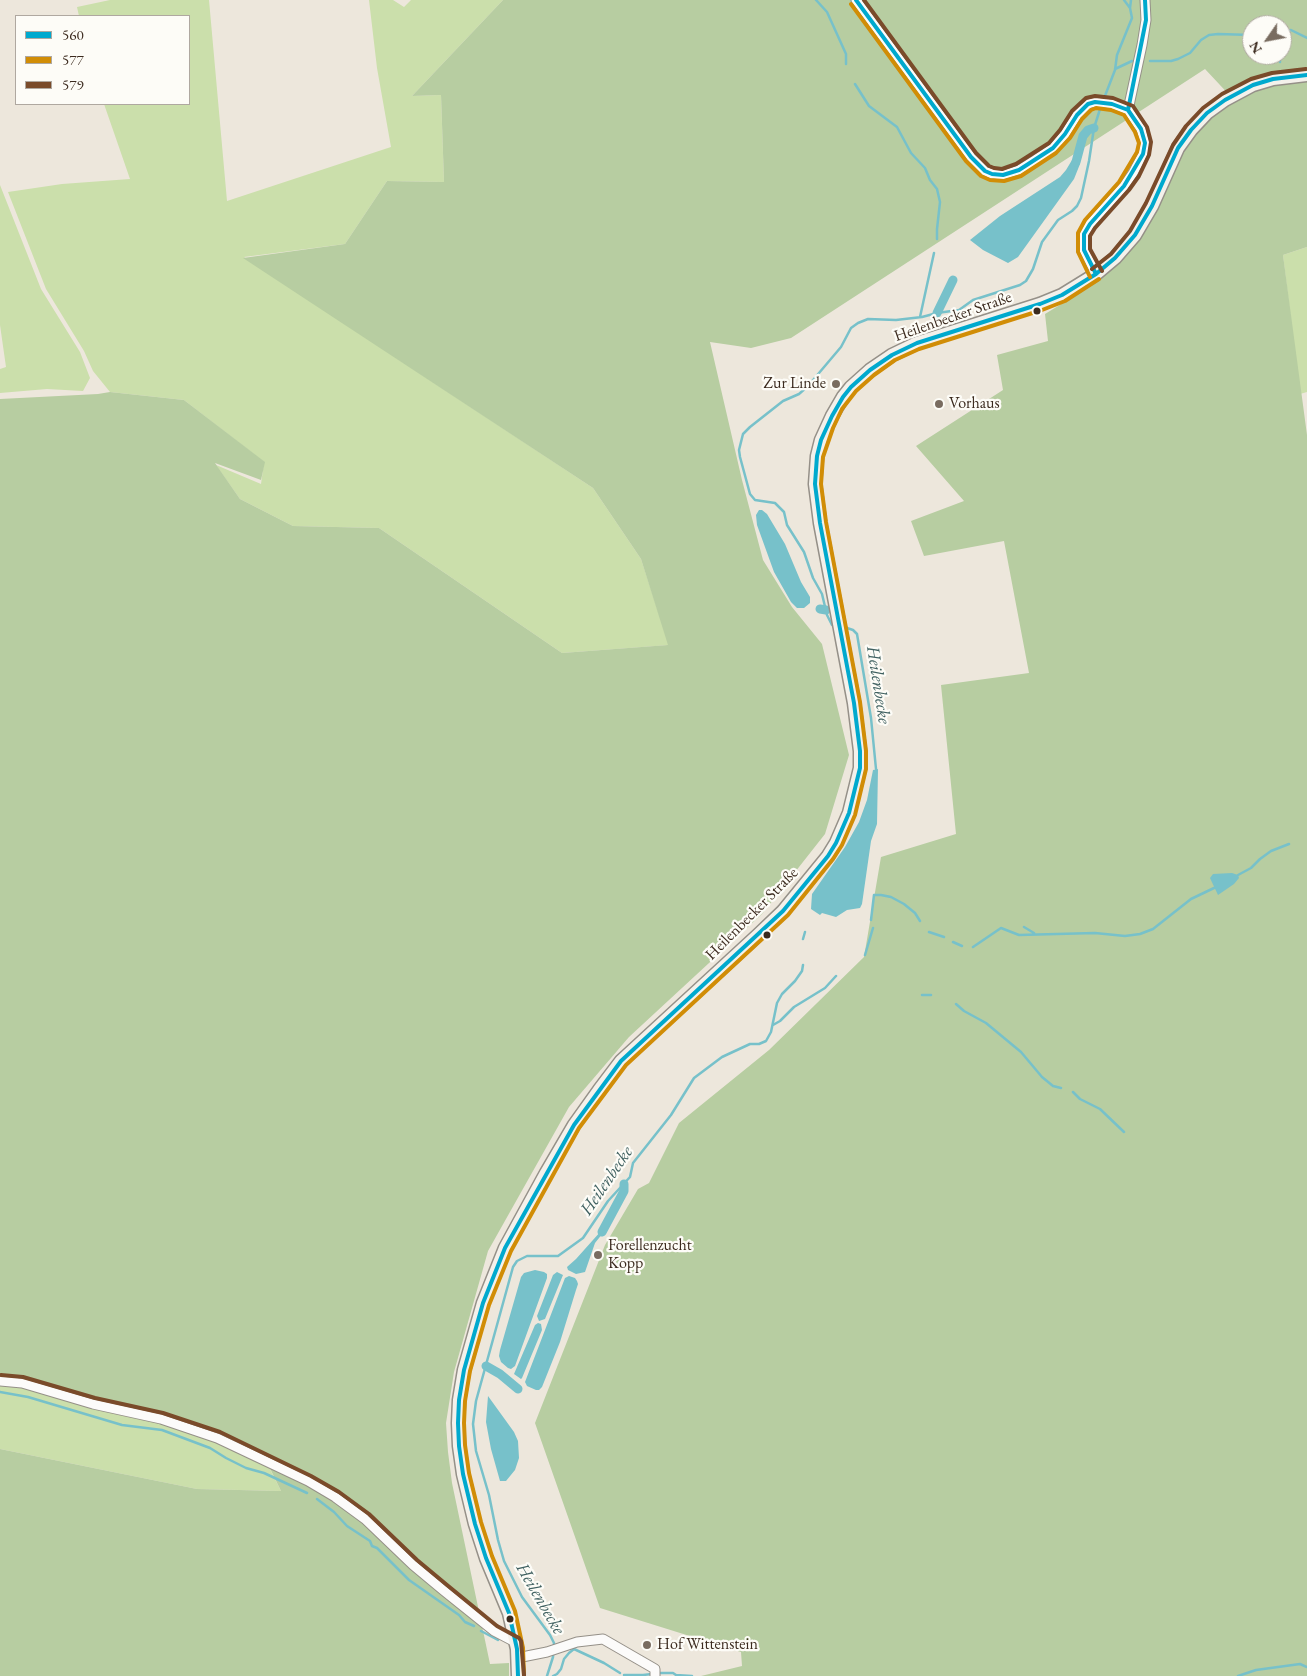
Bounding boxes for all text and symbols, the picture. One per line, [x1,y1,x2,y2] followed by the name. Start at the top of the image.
[15,15,190,105] legend
[1242,15,1292,65] north arrow
[62,25,84,44] text: 560
[1245,38,1266,57] text: N
[62,50,84,69] text: 577
[62,75,84,94] text: 579
[892,288,1014,346] street label: Heilenbecker Straße
[1032,306,1042,316] unlabelled marker
[763,374,826,394] place label: Zur Linde
[830,378,842,390] marker: Zur Linde
[949,394,1000,414] place label: Vorhaus
[933,398,945,410] marker: Vorhaus
[861,644,895,726] water label: Heilenbecke
[702,864,802,964] street label: Heilenbecker Straße
[762,930,772,940] unlabelled marker
[576,1142,638,1220] water label: Heilenbecke
[608,1236,692,1274] place label: Forellenzucht Kopp
[592,1249,604,1261] marker: Forellenzucht Kopp
[511,1560,569,1638] water label: Heilenbecke
[505,1614,515,1624] unlabelled marker
[657,1635,758,1655] place label: Hof Wittenstein
[641,1639,653,1651] marker: Hof Wittenstein

